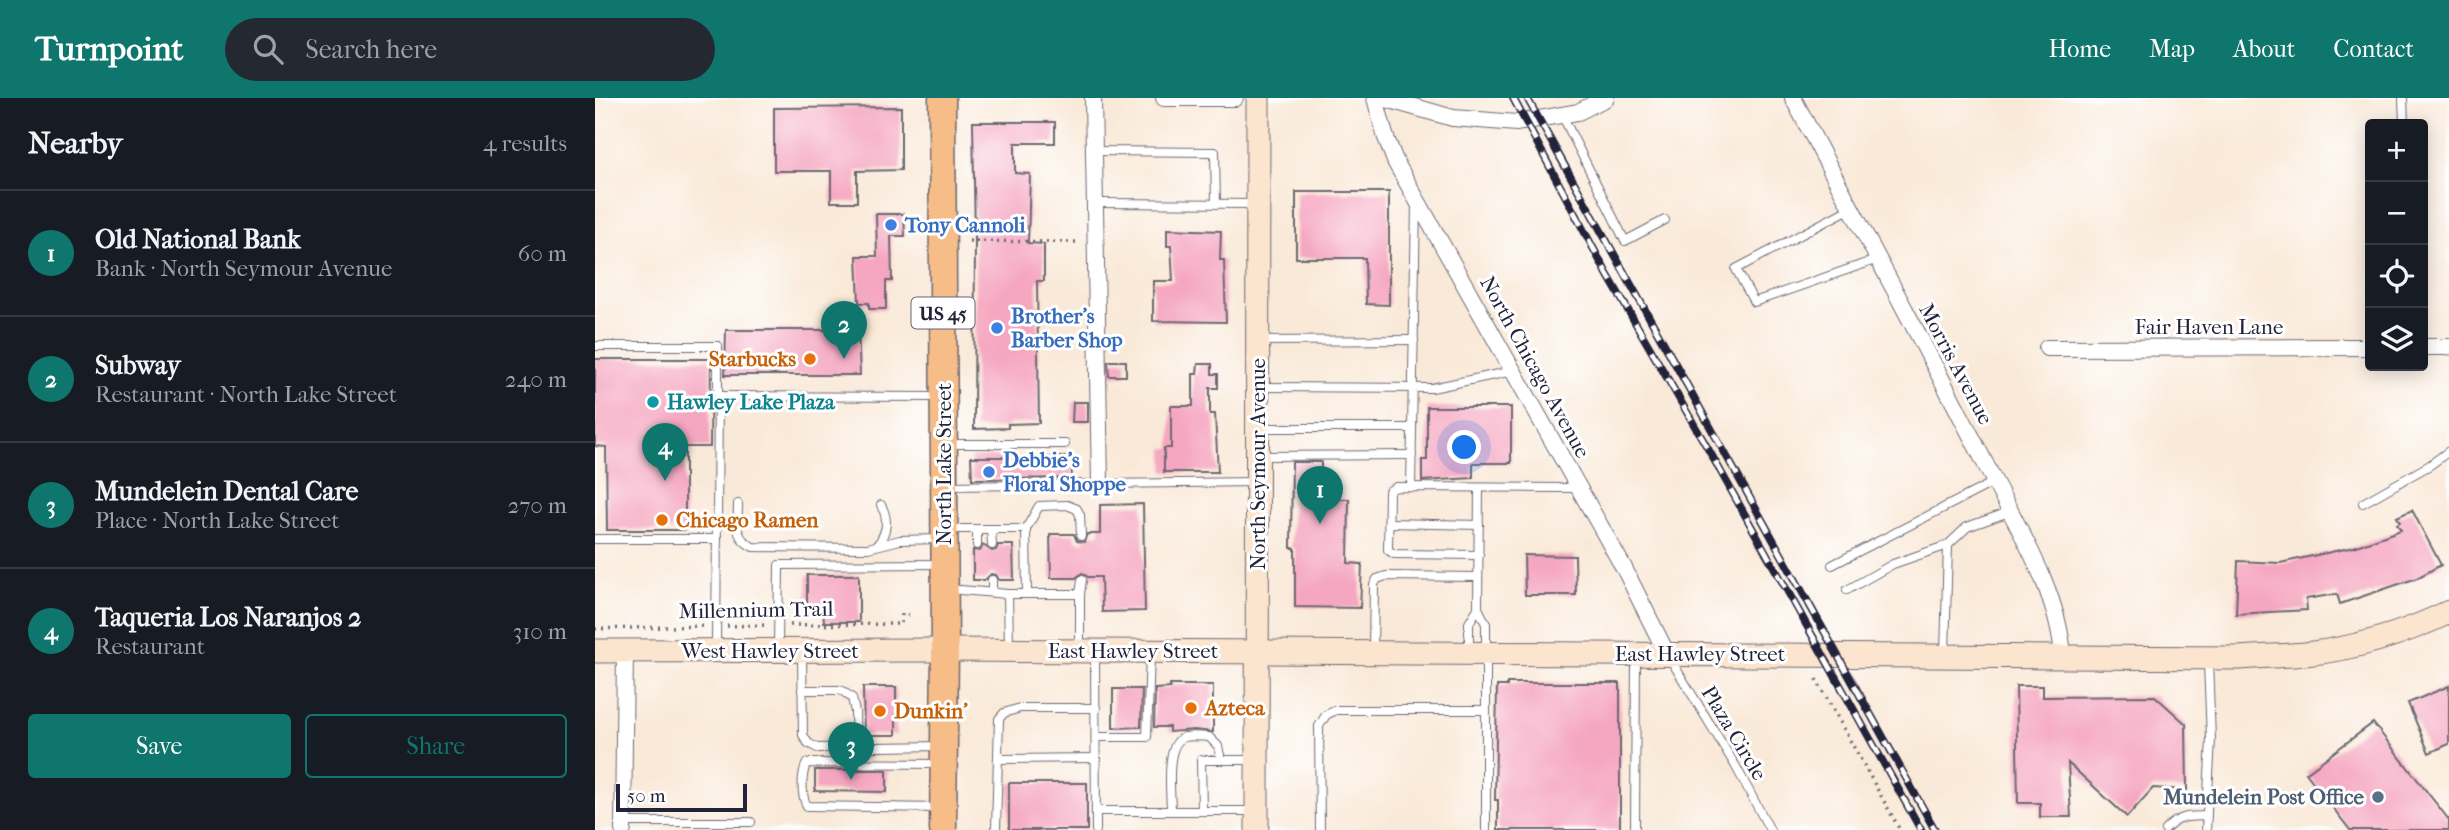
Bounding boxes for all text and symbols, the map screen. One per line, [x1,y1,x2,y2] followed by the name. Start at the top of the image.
[225,18,715,81] search box
[35,30,183,69] text: Turnpoint
[249,30,287,68] icon: search
[305,34,437,65] text: Search here
[2049,35,2111,63] text: Home
[2149,35,2195,63] text: Map
[2233,35,2295,63] text: About
[2333,35,2414,63] text: Contact
[2365,119,2428,371] map controls
[2365,119,2428,182] button: +
[28,126,123,161] text: Nearby
[483,130,567,157] text: 4 results
[2365,182,2428,245] button: −
[904,213,1026,237] place label: Tony Cannoli
[883,217,899,233] marker: Tony Cannoli
[95,224,301,255] text: Old National Bank
[47,240,55,267] text: 1
[518,240,567,267] text: 60 m
[2365,245,2428,308] button: locate
[95,255,392,282] text: Bank · North Seymour Avenue
[1475,272,1595,462] street label: North Chicago Avenue
[911,298,975,328] road number: US 45
[1914,299,1998,429] street label: Morris Avenue
[821,301,867,359] pin: 2
[1011,304,1123,352] place label: Brother's Barber Shop
[2365,308,2428,371] button: layers
[2135,315,2283,339] street label: Fair Haven Lane
[989,320,1005,336] marker: Brother's Barber Shop
[709,347,796,371] place label: Starbucks
[95,350,181,381] text: Subway
[802,351,818,367] marker: Starbucks
[1246,358,1270,570] street label: North Seymour Avenue
[45,366,57,393] text: 2
[505,366,567,393] text: 240 m
[95,381,397,408] text: Restaurant · North Lake Street
[932,382,956,545] street label: North Lake Street
[667,390,836,414] place label: Hawley Lake Plaza
[645,394,661,410] marker: Hawley Lake Plaza
[642,423,688,481] pin: 4
[1447,430,1481,464] your location
[1002,448,1127,496] place label: Debbie's Floral Shoppe
[981,464,997,480] marker: Debbie's Floral Shoppe
[1297,466,1343,524] pin: 1
[95,476,358,507] text: Mundelein Dental Care
[46,492,56,519] text: 3
[507,492,567,519] text: 270 m
[95,507,339,534] text: Place · North Lake Street
[676,508,819,532] place label: Chicago Ramen
[654,512,670,528] marker: Chicago Ramen
[678,597,834,623] street label: Millennium Trail
[95,602,361,633] text: Taqueria Los Naranjos 2
[44,618,58,645] text: 4
[513,618,567,645] text: 310 m
[95,633,205,660] text: Restaurant
[680,639,859,663] street label: West Hawley Street
[1048,639,1219,663] street label: East Hawley Street
[1615,642,1786,666] street label: East Hawley Street
[1696,681,1772,785] street label: Plaza Circle
[1203,696,1266,720] place label: Azteca
[894,699,968,723] place label: Dunkin'
[1183,700,1199,716] marker: Azteca
[872,703,888,719] marker: Dunkin'
[28,714,291,778] button: Save
[305,714,567,778] button: Share
[828,722,874,780] pin: 3
[616,781,747,813] scale bar
[627,785,666,807] text: 50 m
[2162,785,2365,809] place label: Mundelein Post Office
[2370,789,2386,805] marker: Mundelein Post Office

